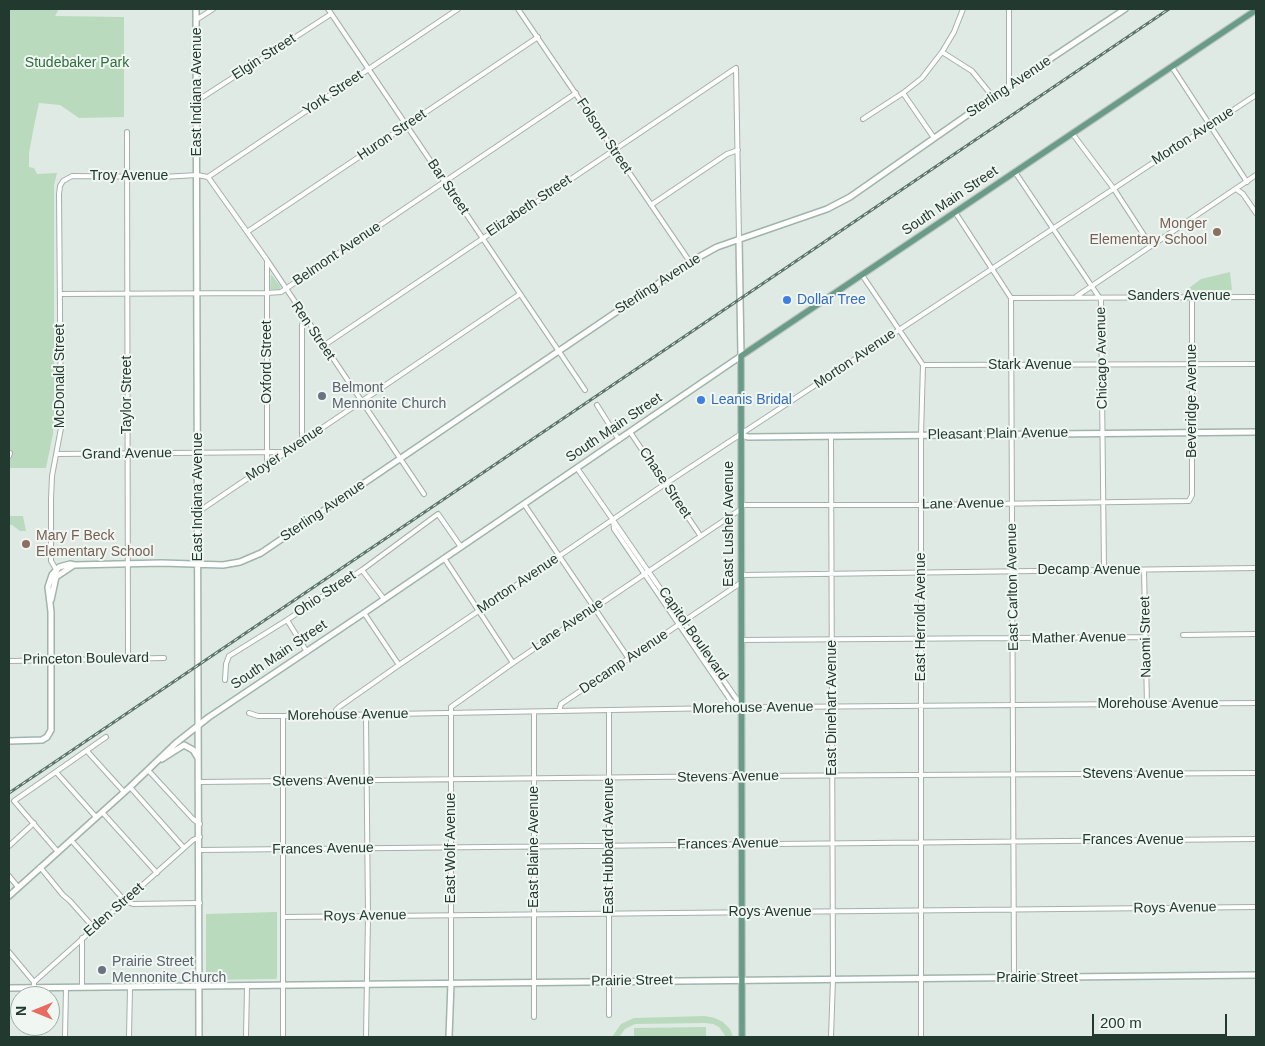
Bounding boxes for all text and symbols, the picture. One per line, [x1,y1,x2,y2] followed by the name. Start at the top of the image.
[189,28,205,156] street label: East Indiana Avenue
[229,30,299,84] street label: Elgin Street
[963,52,1055,122] street label: Sterling Avenue
[25,55,129,71] park label: Studebaker Park
[300,67,366,119] street label: York Street
[573,95,635,177] street label: Folsom Street
[1149,103,1237,169] street label: Morton Avenue
[354,106,430,164] street label: Huron Street
[423,156,473,218] street label: Bar Street
[899,163,1001,239] street label: South Main Street
[90,168,168,184] street label: Troy Avenue
[483,171,575,241] street label: Elizabeth Street
[1089,216,1207,248] place label: Monger Elementary School
[290,218,384,290] street label: Belmont Avenue
[1211,226,1223,238] marker: Monger Elementary School
[612,250,704,318] street label: Sterling Avenue
[1127,288,1231,304] street label: Sanders Avenue
[797,292,866,308] place label: Dollar Tree
[781,294,793,306] marker: Dollar Tree
[287,299,339,363] street label: Ren Street
[1093,307,1111,409] street label: Chicago Avenue
[259,320,275,404] street label: Oxford Street
[52,324,68,428] street label: McDonald Street
[811,326,899,392] street label: Morton Avenue
[1184,344,1200,458] street label: Beveridge Avenue
[119,356,135,434] street label: Taylor Street
[988,357,1072,373] street label: Stark Avenue
[332,380,446,412] place label: Belmont Mennonite Church
[316,390,328,402] marker: Belmont Mennonite Church
[563,390,665,466] street label: South Main Street
[711,392,792,408] place label: Leanis Bridal
[695,394,707,406] marker: Leanis Bridal
[243,421,327,485] street label: Moyer Avenue
[928,424,1068,444] street label: Pleasant Plain Avenue
[190,433,206,561] street label: East Indiana Avenue
[635,444,695,522] street label: Chase Street
[82,445,172,463] street label: Grand Avenue
[721,461,737,587] street label: East Lusher Avenue
[277,476,369,546] street label: Sterling Avenue
[922,495,1004,513] street label: Lane Avenue
[1003,523,1023,651] street label: East Carlton Avenue
[36,528,154,560] place label: Mary F Beck Elementary School
[20,538,32,550] marker: Mary F Beck Elementary School
[474,551,562,617] street label: Morton Avenue
[913,553,929,681] street label: East Herrold Avenue
[1037,562,1141,578] street label: Decamp Avenue
[291,567,359,621] street label: Ohio Street
[654,584,732,684] street label: Capitol Boulevard
[529,595,607,655] street label: Lane Avenue
[1137,596,1155,678] street label: Naomi Street
[228,617,330,693] street label: South Main Street
[577,626,671,698] street label: Decamp Avenue
[1032,629,1126,647] street label: Mather Avenue
[824,640,840,776] street label: East Dinehart Avenue
[23,650,149,668] street label: Princeton Boulevard
[1097,696,1219,712] street label: Morehouse Avenue
[692,699,814,717] street label: Morehouse Avenue
[287,706,409,724] street label: Morehouse Avenue
[1082,766,1184,782] street label: Stevens Avenue
[677,768,779,786] street label: Stevens Avenue
[272,772,374,790] street label: Stevens Avenue
[601,778,617,914] street label: East Hubbard Avenue
[526,786,542,908] street label: East Blaine Avenue
[443,793,459,903] street label: East Wolf Avenue
[1082,832,1184,848] street label: Frances Avenue
[677,835,779,853] street label: Frances Avenue
[272,840,374,858] street label: Frances Avenue
[81,879,147,941] street label: Eden Street
[1133,899,1217,917] street label: Roys Avenue
[728,904,812,920] street label: Roys Avenue
[323,907,407,925] street label: Roys Avenue
[112,954,226,986] place label: Prairie Street Mennonite Church
[96,964,108,976] marker: Prairie Street Mennonite Church
[996,970,1078,986] street label: Prairie Street
[591,972,673,990] street label: Prairie Street
[10,986,60,1036] north arrow
[1095,1004,1230,1036] scale bar
[13,1006,29,1016] text: N
[1100,1014,1142,1031] text: 200 m

